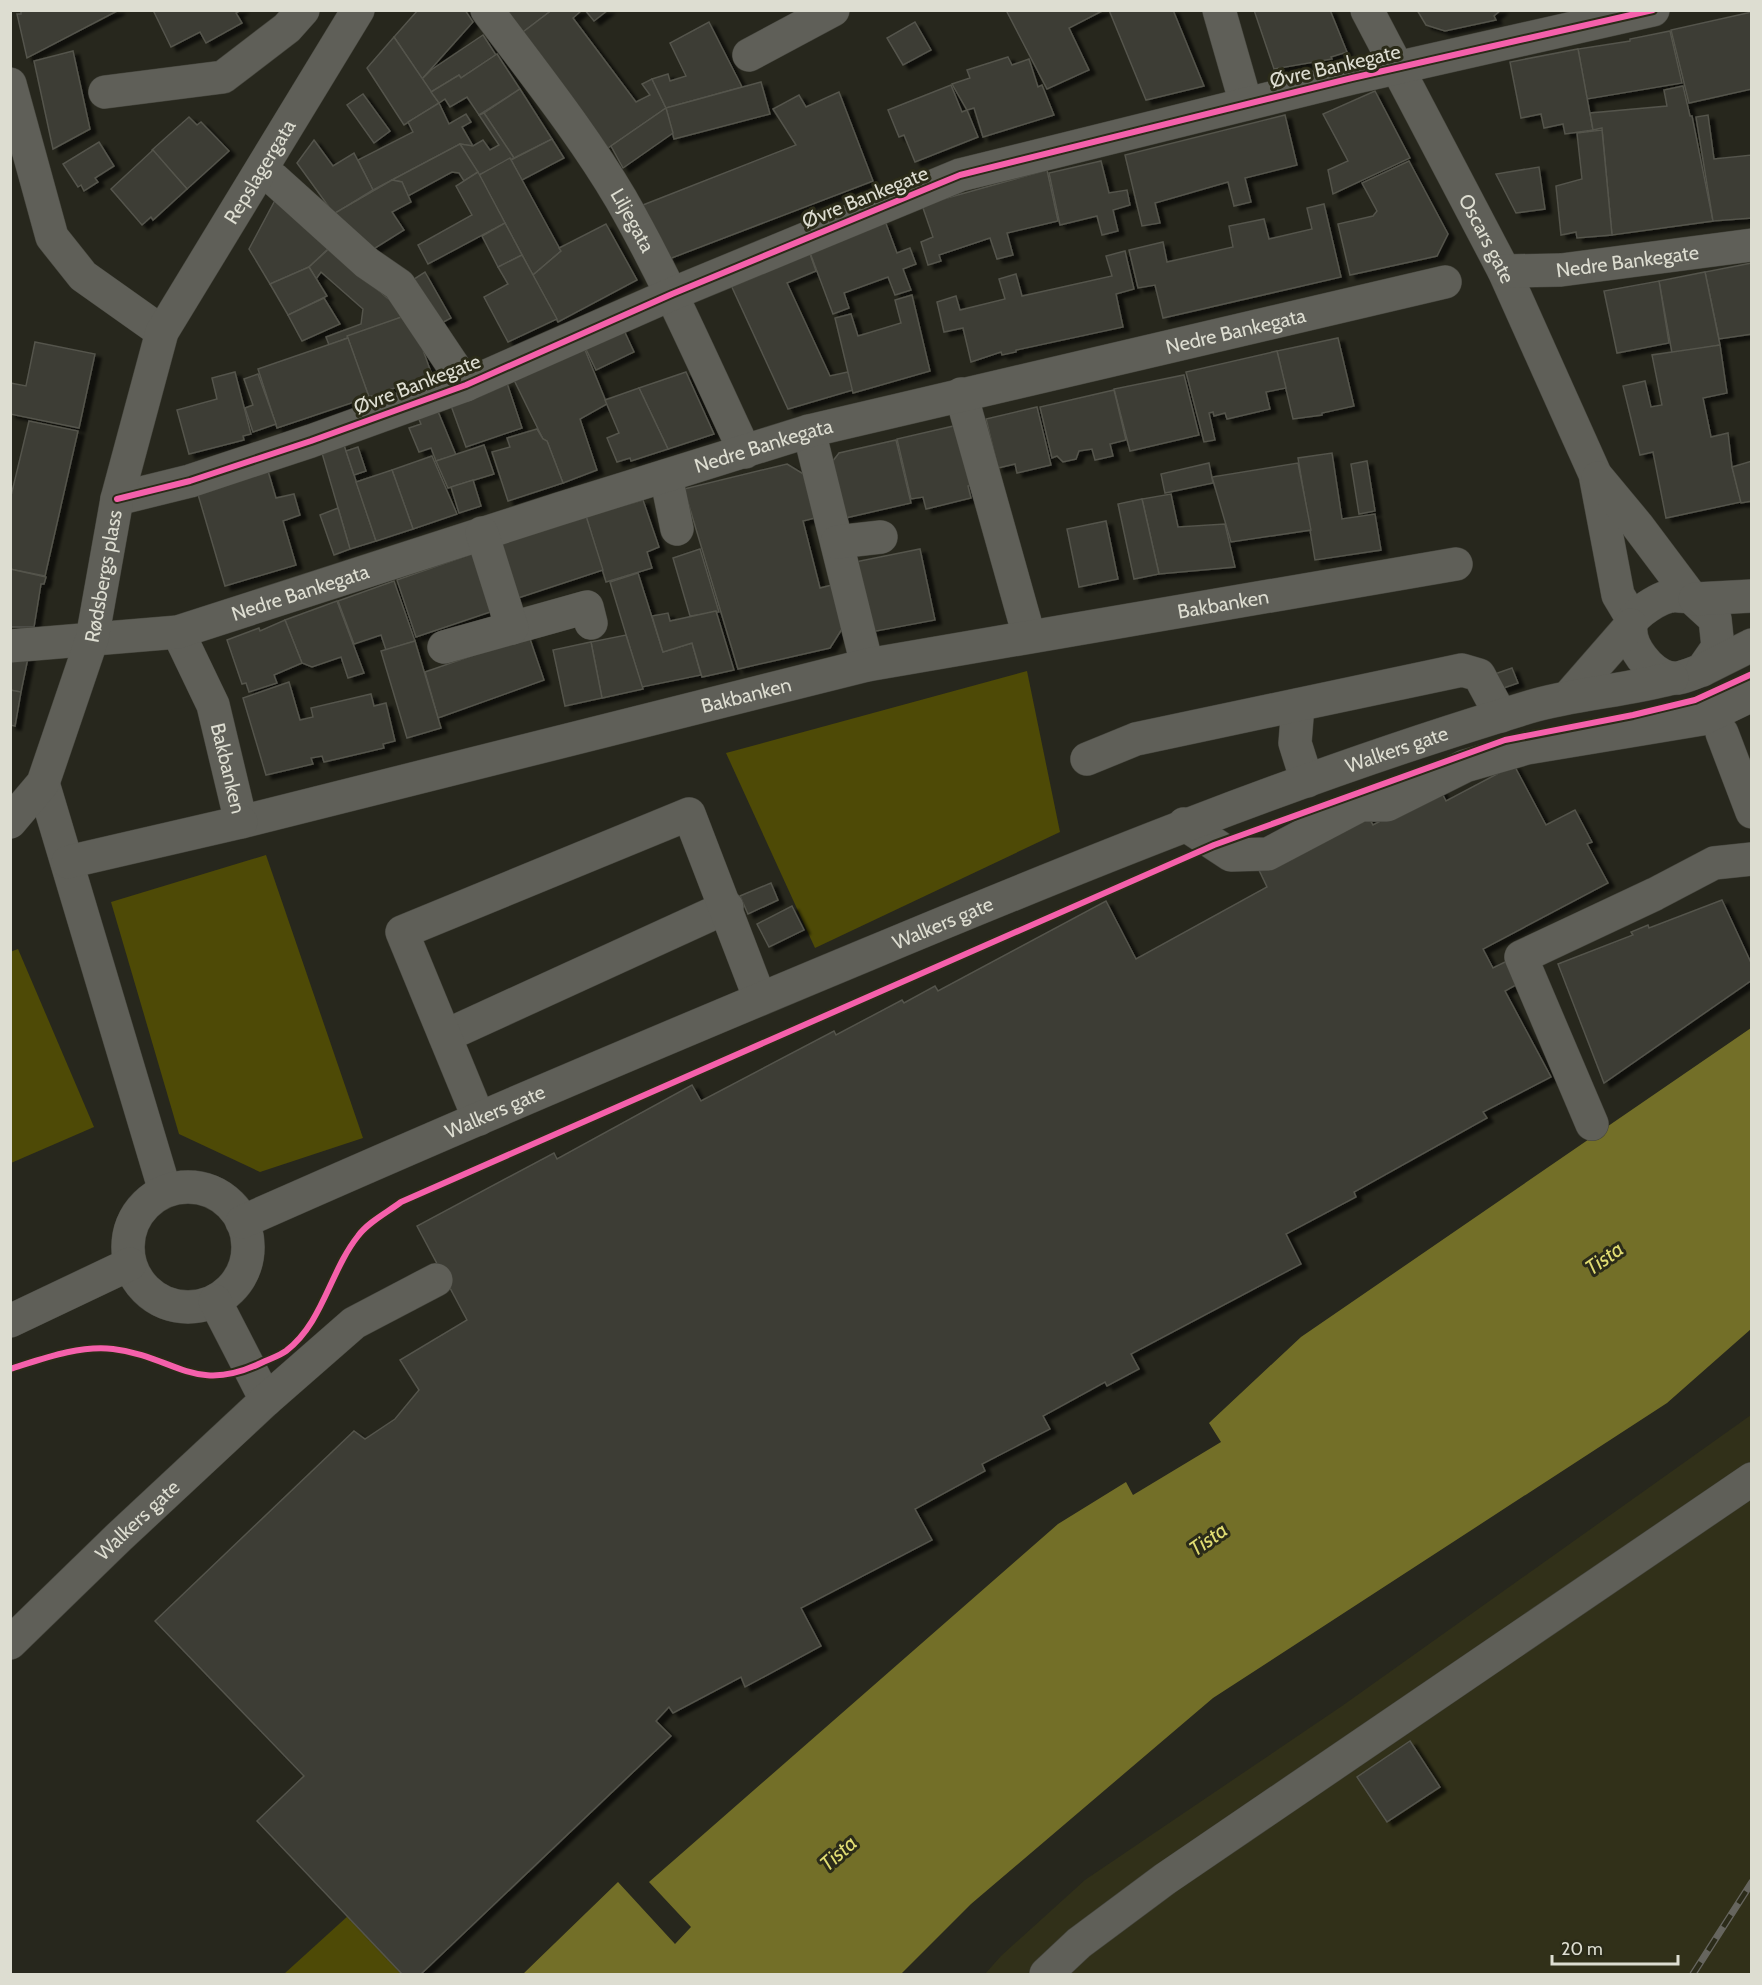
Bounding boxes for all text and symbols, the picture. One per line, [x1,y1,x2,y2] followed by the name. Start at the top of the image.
[1267,39,1403,93] street label: Øvre Bankegate
[219,115,301,228] street label: Repslagergata
[798,161,932,233] street label: Øvre Bankegate
[605,184,660,257] street label: Liljegata
[1454,190,1520,287] street label: Oscars gate
[1555,240,1700,283] street label: Nedre Bankegate
[1163,303,1308,359] street label: Nedre Bankegata
[350,349,484,419] street label: Øvre Bankegate
[691,414,835,478] street label: Nedre Bankegata
[80,508,127,644] street label: Rødsbergs plass
[228,559,372,626] street label: Nedre Bankegata
[1176,584,1271,624] street label: Bakbanken
[698,672,794,718] street label: Bakbanken
[206,721,251,816] street label: Bakbanken
[1342,721,1451,778] street label: Walkers gate
[889,892,997,955] street label: Walkers gate
[441,1080,549,1144] street label: Walkers gate
[1580,1236,1628,1280] water label: Tista
[90,1475,184,1565] street label: Walkers gate
[1184,1517,1232,1561] water label: Tista
[814,1830,862,1876] water label: Tista
[1552,1928,1678,1966] scale bar
[1561,1938,1603,1960] text: 20 m

